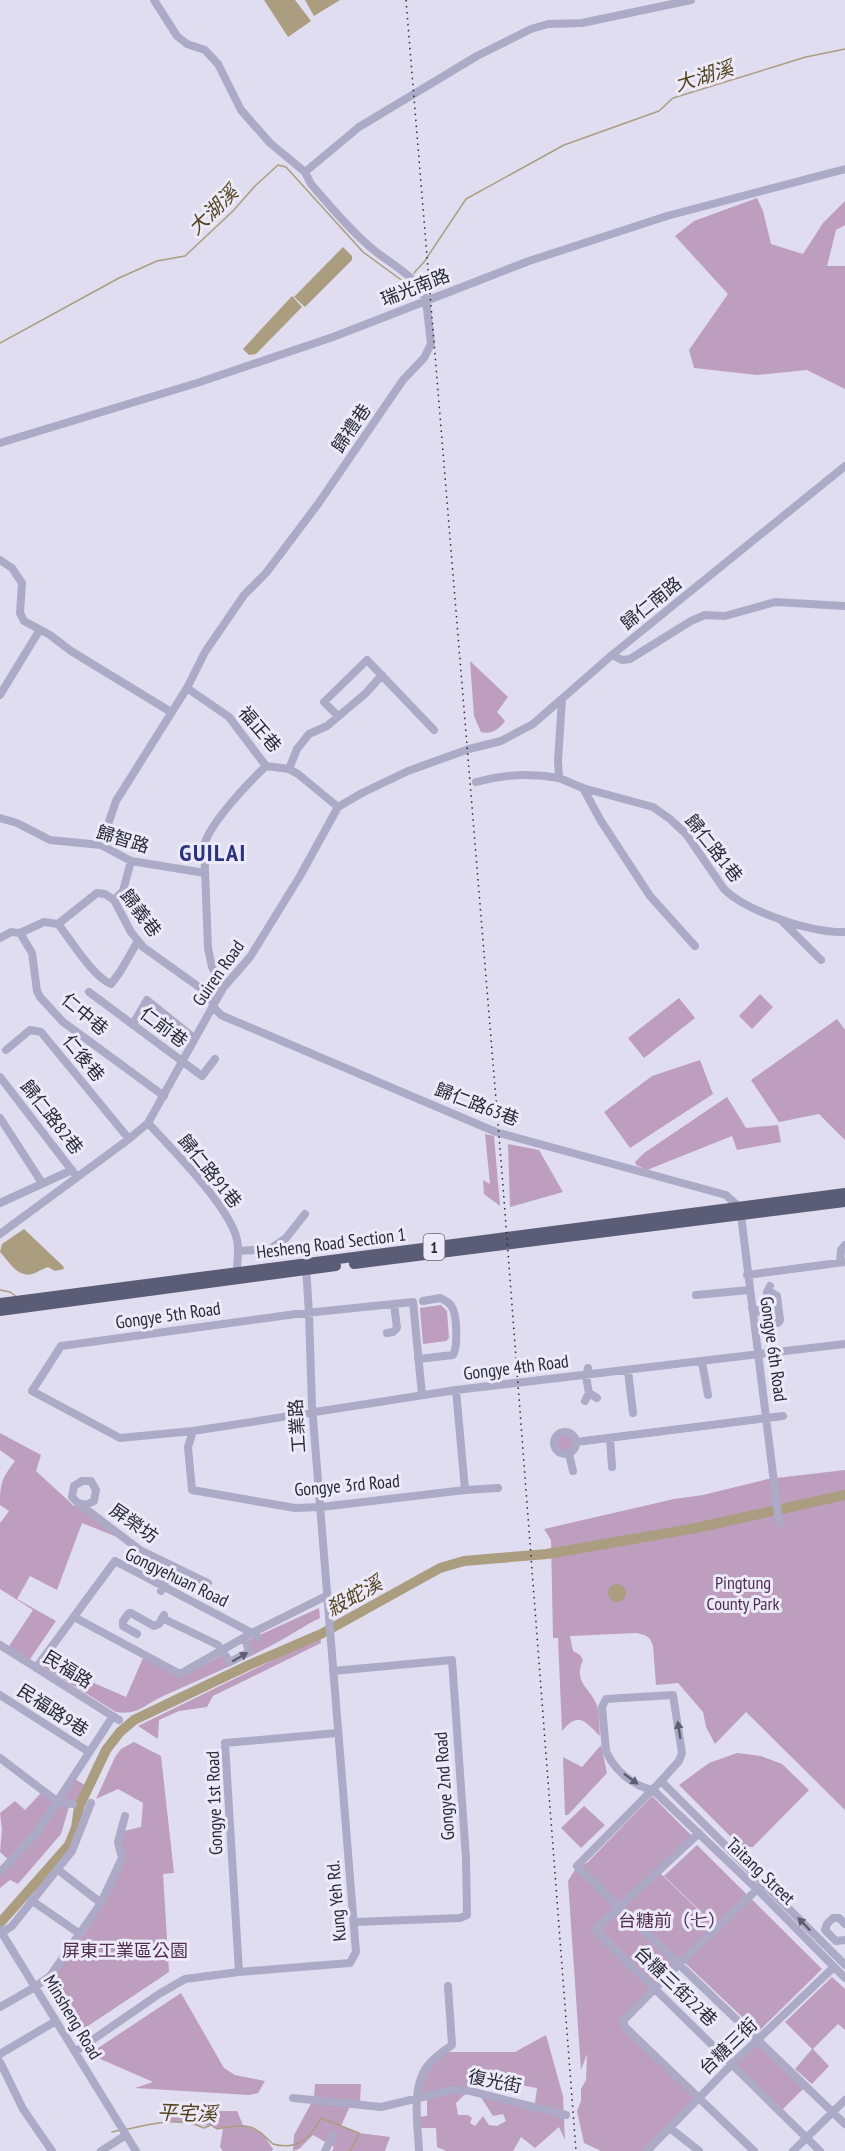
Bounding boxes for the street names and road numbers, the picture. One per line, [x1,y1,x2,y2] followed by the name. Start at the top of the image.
[377,263,453,311] street label: 瑞光南路
[326,399,376,457] street label: 歸禮巷
[616,571,686,635] street label: 歸仁南路
[234,701,286,757] street label: 福正巷
[680,809,748,887] street label: 歸仁路1巷
[94,820,152,858] street label: 歸智路
[116,885,166,941] street label: 歸義巷
[187,936,249,1010] street label: Guiren Road
[57,988,113,1040] street label: 仁中巷
[136,1002,192,1052] street label: 仁前巷
[58,1030,110,1086] street label: 仁後巷
[16,1075,88,1159] street label: 歸仁路82巷
[432,1077,522,1131] street label: 歸仁路63巷
[173,1129,247,1213] street label: 歸仁路91巷
[255,1222,407,1264] street label: Hesheng Road Section 1
[424,1234,444,1260] road number: 1
[755,1295,793,1403] street label: Gongye 6th Road
[114,1296,222,1334] street label: Gongye 5th Road
[462,1349,570,1385] street label: Gongye 4th Road
[284,1398,310,1454] street label: 工業路
[293,1469,401,1501] street label: Gongye 3rd Road
[105,1498,163,1548] street label: 屏榮坊
[122,1542,232,1612] street label: Gongyehuan Road
[39,1645,97,1693] street label: 民福路
[13,1679,93,1741] street label: 民福路9巷
[429,1731,459,1841] street label: Gongye 2nd Road
[201,1751,227,1855] street label: Gongye 1st Road
[722,1833,800,1909] street label: Taitang Street
[321,1860,351,1942] street label: Kung Yeh Rd.
[630,1941,722,2031] street label: 台糖三街22巷
[39,1970,107,2064] street label: Minsheng Road
[694,2013,762,2079] street label: 台糖三街
[466,2065,524,2097] street label: 復光街

